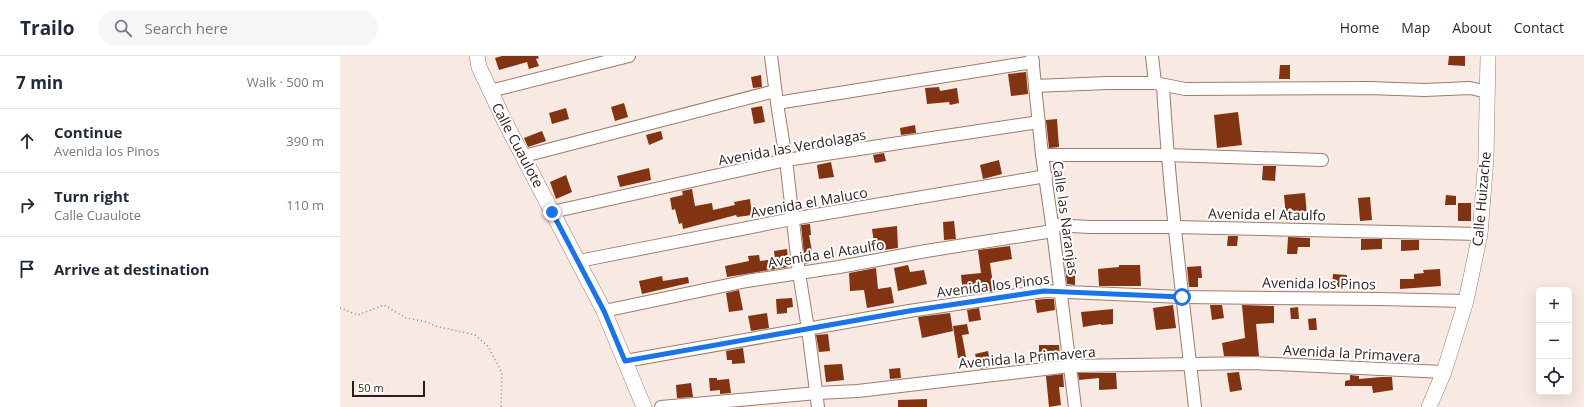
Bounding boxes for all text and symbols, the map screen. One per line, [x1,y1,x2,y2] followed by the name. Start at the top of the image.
[98,10,378,46] search box
[20,15,74,41] text: Trailo
[112,17,134,39] icon: search
[144,18,228,38] text: Search here
[1340,18,1379,37] text: Home
[1401,18,1430,37] text: Map
[1452,18,1492,37] text: About
[1514,18,1564,37] text: Contact
[16,71,63,94] text: 7 min
[247,73,324,91] text: Walk · 500 m
[488,99,548,191] street label: Calle Cuaulote
[54,122,122,142] text: Continue
[717,125,868,169] street label: Avenida las Verdolagas
[16,130,38,152] icon: ahead
[286,132,324,150] text: 390 m
[54,142,160,160] text: Avenida los Pinos
[1467,151,1495,247] street label: Calle Huizache
[1049,160,1083,277] street label: Calle las Naranjas
[749,182,869,222] street label: Avenida el Maluco
[54,186,129,206] text: Turn right
[16,194,38,216] icon: right
[286,196,324,214] text: 110 m
[543,203,561,221] route end
[1208,203,1326,225] street label: Avenida el Ataulfo
[54,206,141,224] text: Calle Cuaulote
[766,234,886,272] street label: Avenida el Ataulfo
[16,258,38,280] icon: arrive
[54,259,209,279] text: Arrive at destination
[935,269,1051,301] street label: Avenida los Pinos
[1262,273,1376,293] street label: Avenida los Pinos
[1536,287,1572,395] map controls
[1536,287,1572,323] button: +
[1173,288,1191,306] route start
[1536,323,1572,359] button: −
[1283,340,1421,366] street label: Avenida la Primavera
[958,342,1096,372] street label: Avenida la Primavera
[1536,359,1572,395] button: locate
[352,379,425,398] scale bar
[358,380,384,395] text: 50 m

